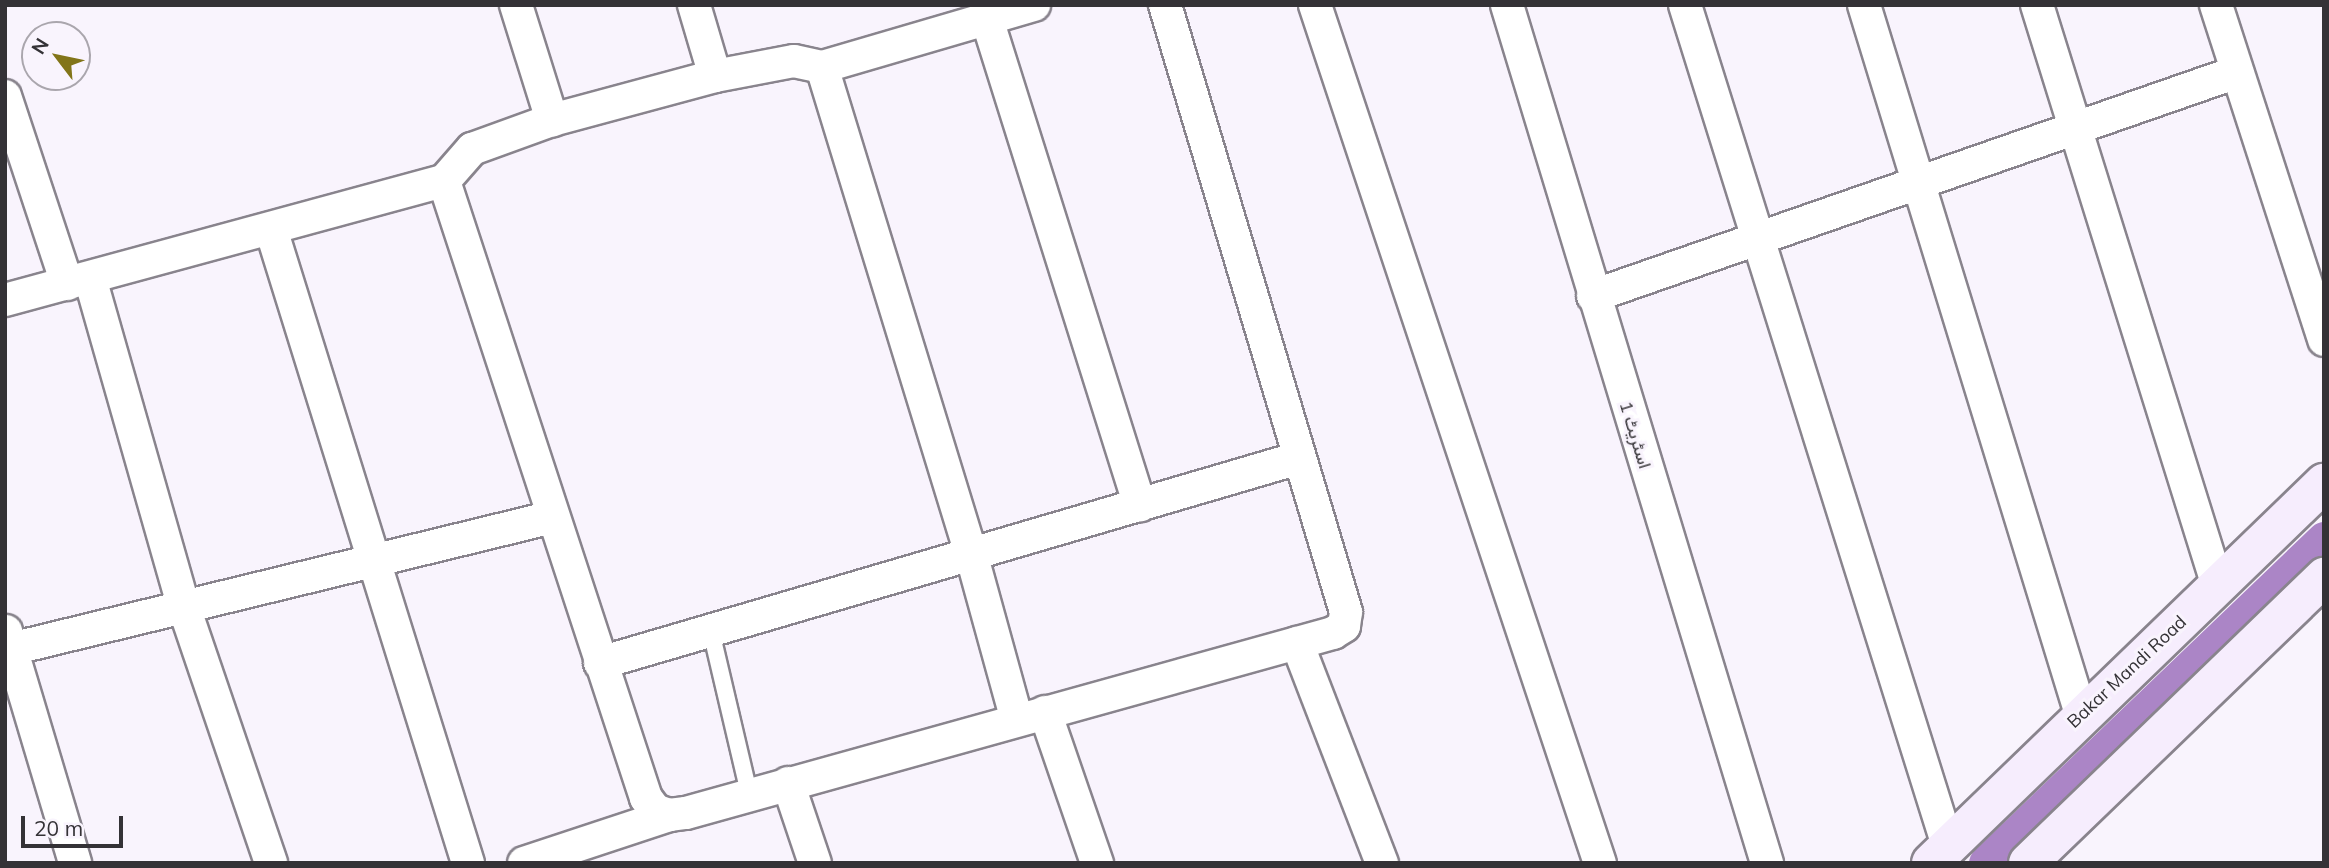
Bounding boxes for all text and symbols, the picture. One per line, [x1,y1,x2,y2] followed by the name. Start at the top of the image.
[21,21,91,91] north arrow
[26,33,54,58] text: N
[1615,399,1655,471] street label: اسٹریٹ 1
[2063,611,2191,733] street label: Bakar Mandi Road
[24,802,126,846] scale bar
[34,815,83,841] text: 20 m

